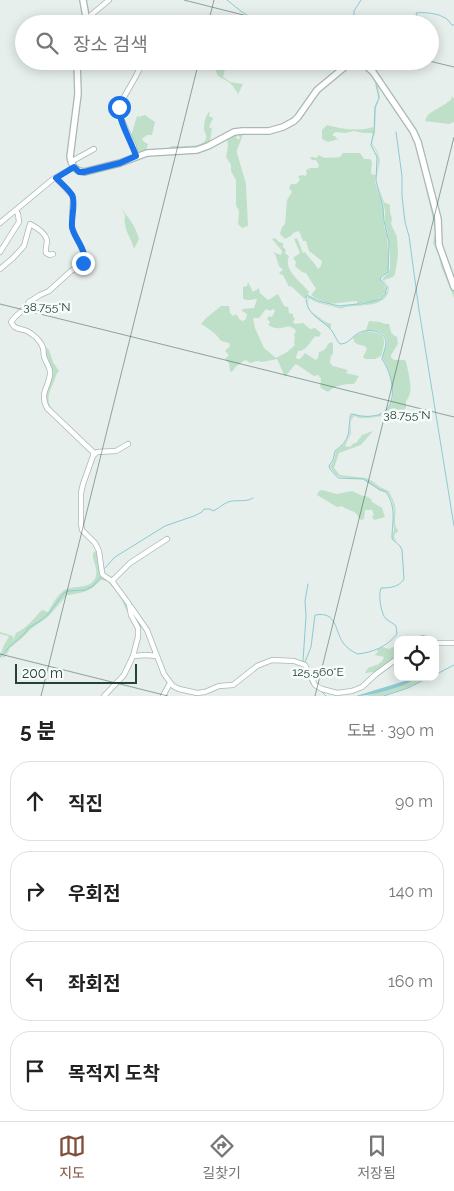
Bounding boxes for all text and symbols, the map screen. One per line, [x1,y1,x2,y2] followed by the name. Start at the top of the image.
[15,15,439,70] search box
[33,29,61,57] icon: search
[73,33,148,55] text: 장소 검색
[108,96,131,119] route start
[72,252,95,275] route end
[23,300,71,314] text: 38.755°N
[383,408,431,422] text: 38.755°N
[394,636,439,681] map controls
[394,636,439,681] button: locate
[15,661,138,684] scale bar
[22,665,63,681] text: 200 m
[292,665,344,679] text: 125.560°E
[20,718,56,743] text: 5 분
[347,721,434,740] text: 도보 · 390 m
[21,787,49,815] icon: ahead
[68,792,103,814] text: 직진
[395,792,433,811] text: 90 m
[21,877,49,905] icon: right
[68,882,120,904] text: 우회전
[389,882,433,901] text: 140 m
[21,967,49,995] icon: left
[68,972,120,994] text: 좌회전
[388,972,433,991] text: 160 m
[21,1057,49,1085] icon: arrive
[68,1062,160,1084] text: 목적지 도착
[58,1132,86,1182] tab: 지도
[202,1132,241,1182] tab: 길찾기
[357,1132,396,1182] tab: 저장됨

